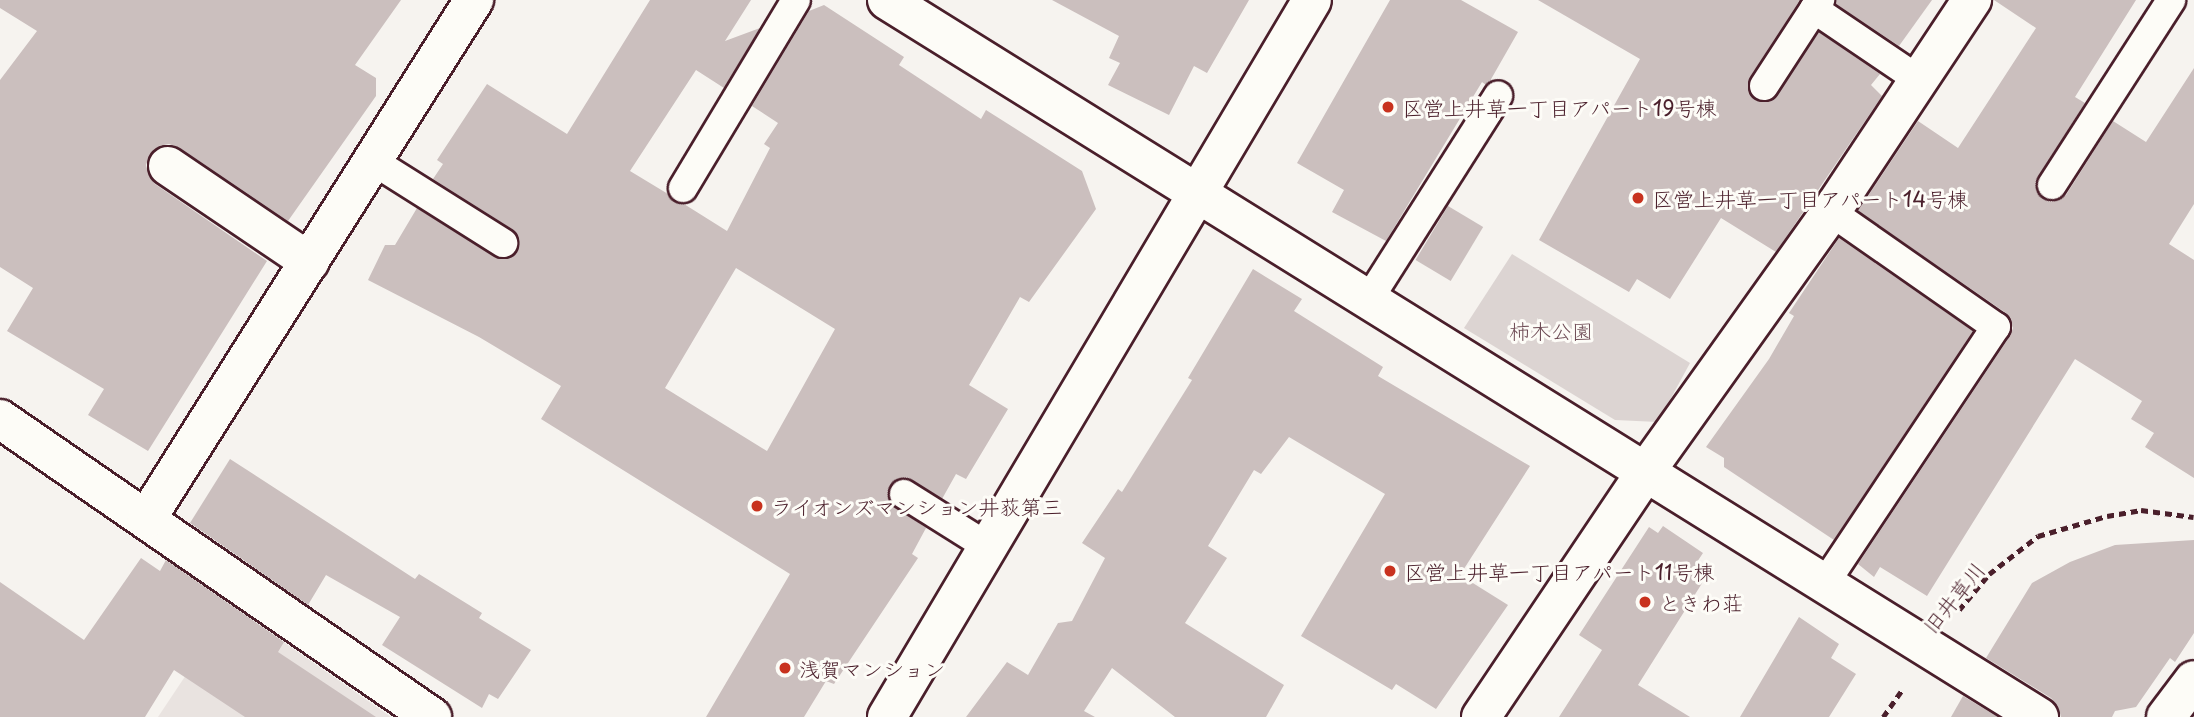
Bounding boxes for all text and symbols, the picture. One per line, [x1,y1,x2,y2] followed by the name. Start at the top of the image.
[1402,94,1718,120] place label: 区営上井草一丁目アパート19号棟
[1380,99,1396,115] marker: 区営上井草一丁目アパート19号棟
[1652,185,1969,211] place label: 区営上井草一丁目アパート14号棟
[1630,190,1646,206] marker: 区営上井草一丁目アパート14号棟
[1509,317,1593,343] park label: 柿木公園
[771,493,1065,519] place label: ライオンズマンション井荻第三
[749,498,765,514] marker: ライオンズマンション井荻第三
[1917,556,1989,638] street label: 旧井草川
[1404,558,1716,584] place label: 区営上井草一丁目アパート11号棟
[1382,563,1398,579] marker: 区営上井草一丁目アパート11号棟
[1659,589,1743,615] place label: ときわ荘
[1637,594,1653,610] marker: ときわ荘
[799,655,946,681] place label: 浅賀マンション
[777,660,793,676] marker: 浅賀マンション

